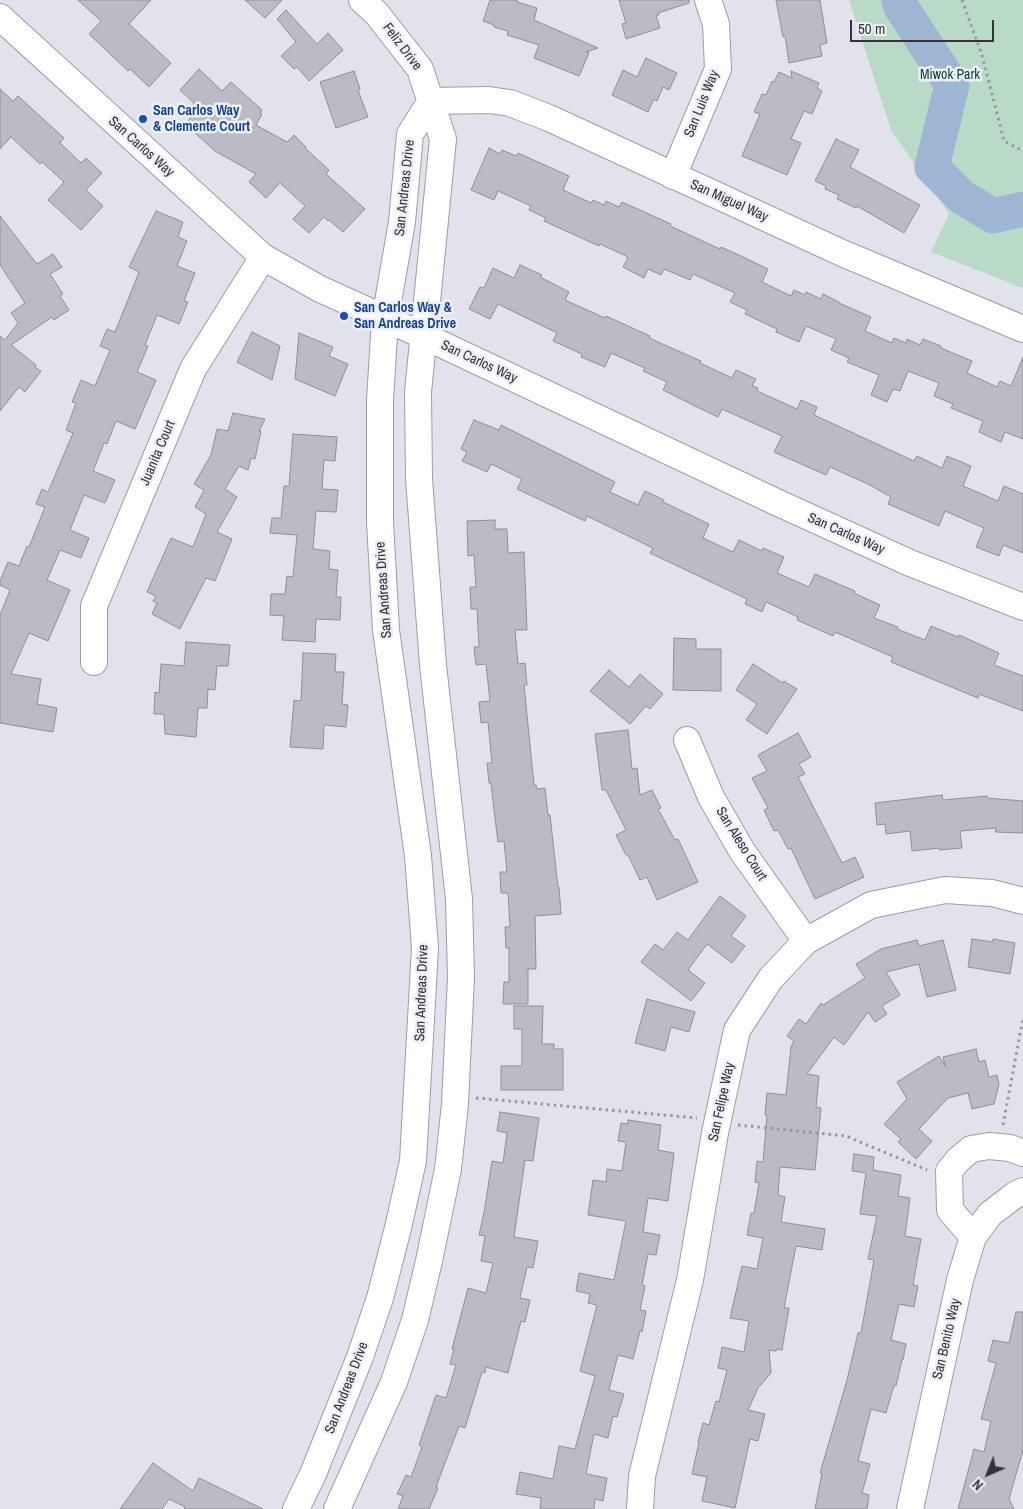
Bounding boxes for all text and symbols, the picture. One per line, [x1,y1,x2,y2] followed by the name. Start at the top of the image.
[853,10,997,42] scale bar
[858,18,885,39] text: 50 m
[379,20,425,74] street label: Feliz Drive
[920,67,980,83] park label: Miwok Park
[681,68,723,140] street label: San Luis Way
[153,103,250,136] place label: San Carlos Way & Clemente Court
[105,113,177,181] street label: San Carlos Way
[137,113,149,125] marker: San Carlos Way & Clemente Court
[392,139,418,237] street label: San Andreas Drive
[687,176,771,226] street label: San Miguel Way
[354,300,456,332] place label: San Carlos Way & San Andreas Drive
[338,310,350,322] marker: San Carlos Way & San Andreas Drive
[438,337,520,387] street label: San Carlos Way
[137,418,179,488] street label: Juanita Court
[805,510,887,558] street label: San Carlos Way
[372,541,396,639] street label: San Andreas Drive
[712,804,770,884] street label: San Aleso Court
[412,944,432,1042] street label: San Andreas Drive
[705,1061,739,1143] street label: San Felipe Way
[930,1297,964,1381] street label: San Benito Way
[322,1340,372,1436] street label: San Andreas Drive
[963,1449,1013,1499] north arrow
[968,1475,987,1494] text: N

